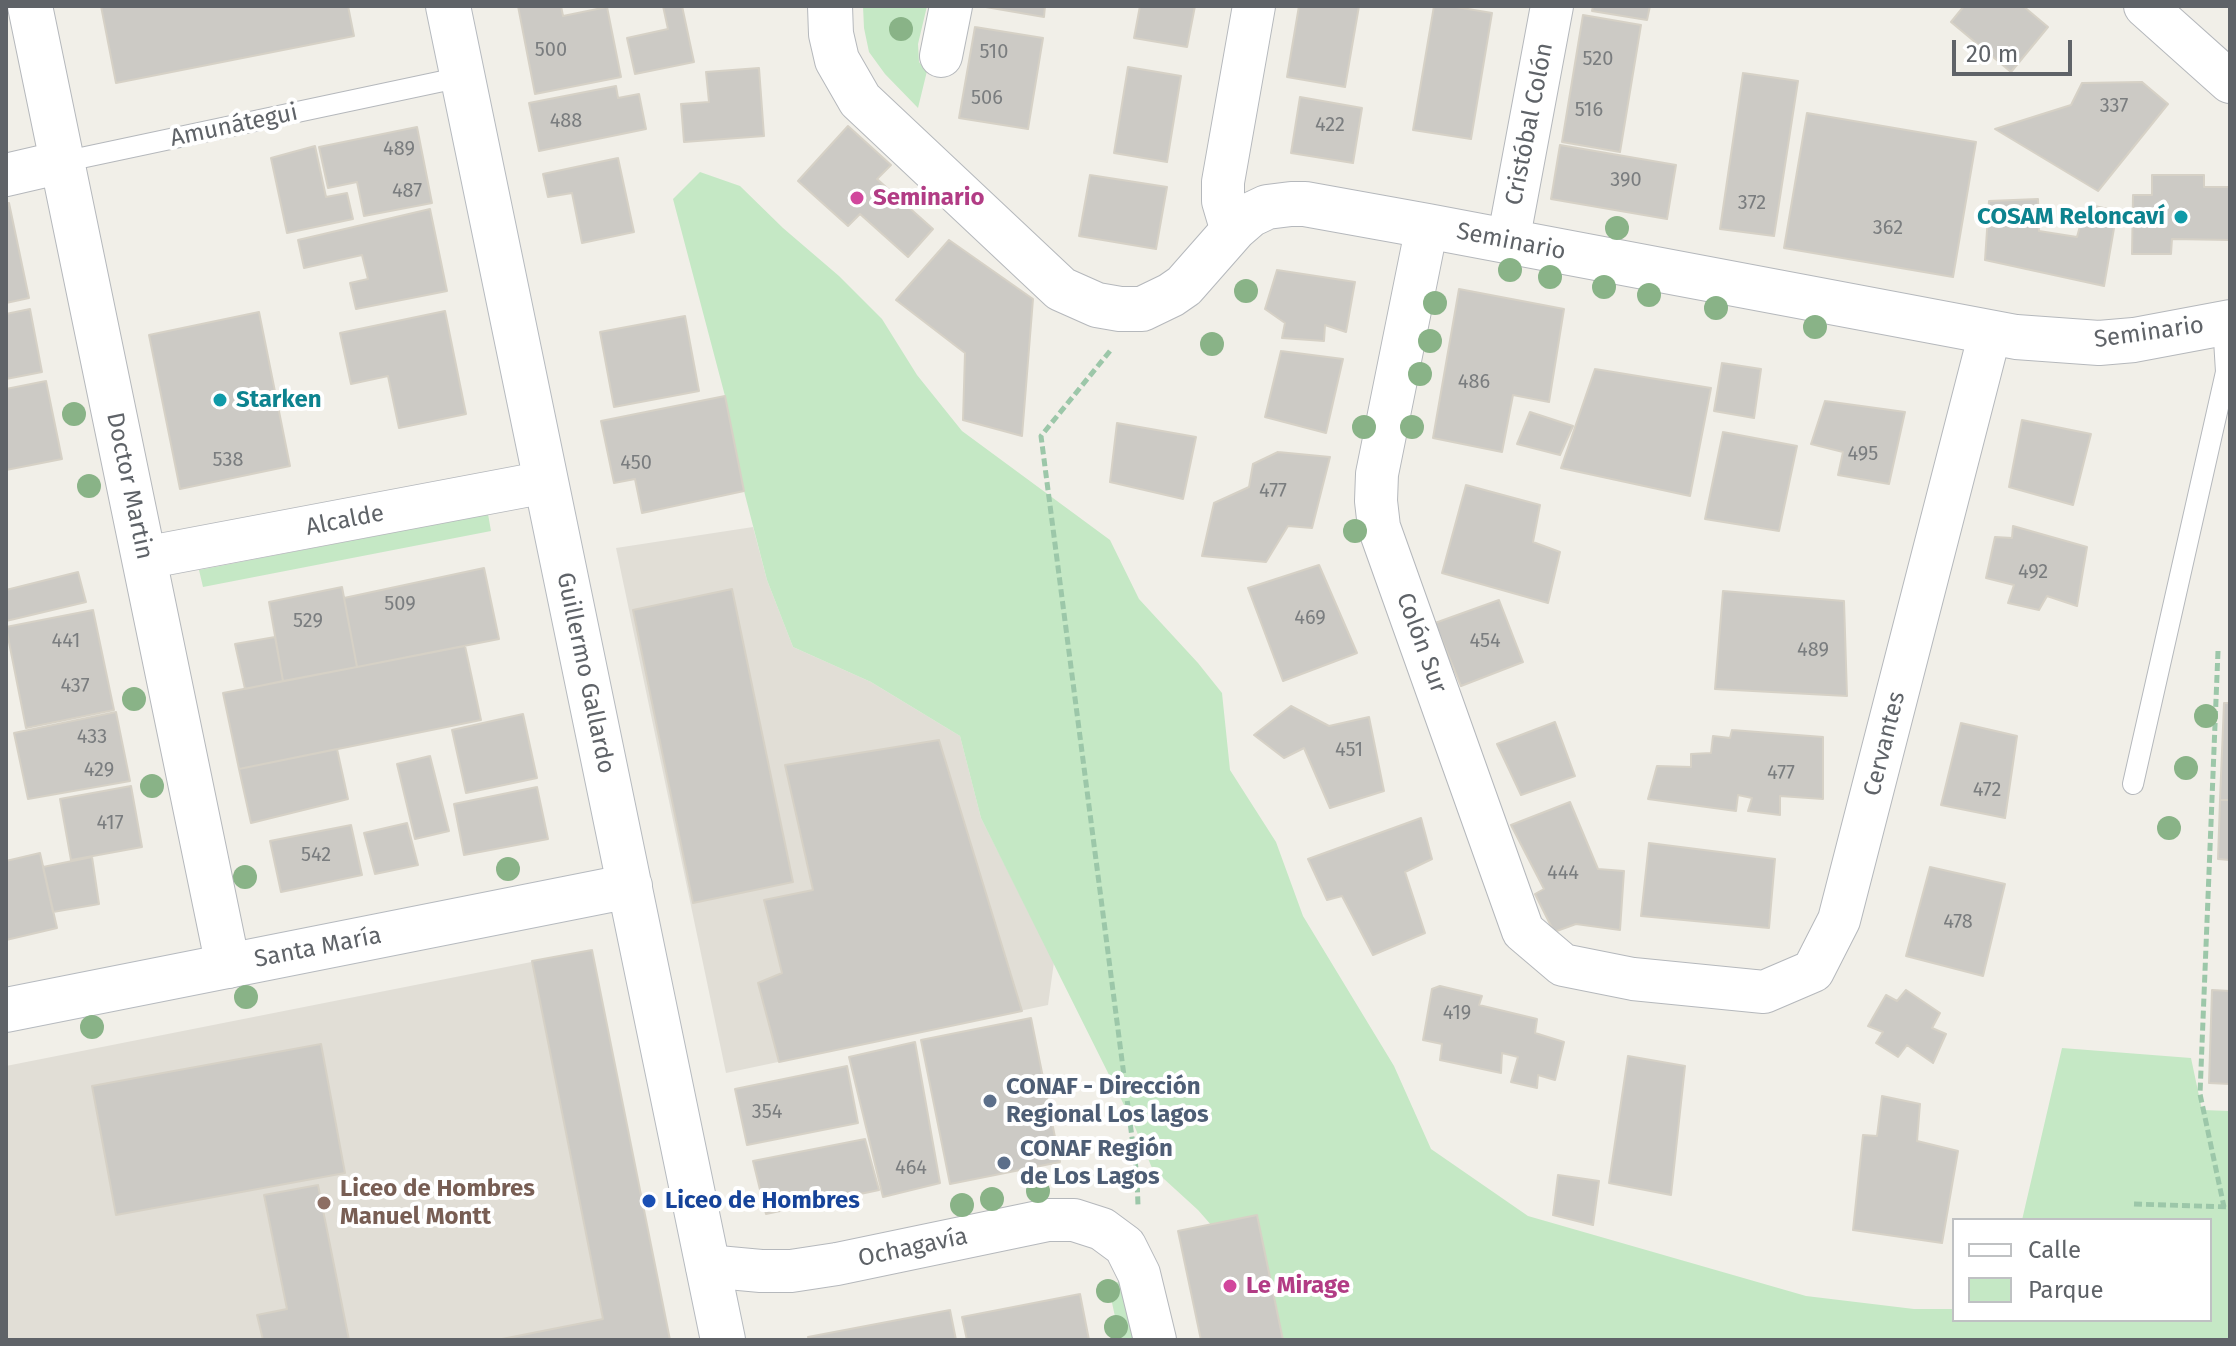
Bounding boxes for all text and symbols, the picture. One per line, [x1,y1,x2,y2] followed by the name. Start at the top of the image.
[1956,24,2076,74] scale bar
[535,38,567,62] house number: 500
[980,40,1008,64] house number: 510
[1500,40,1560,208] street label: Cristóbal Colón
[1966,40,2018,68] text: 20 m
[1583,47,1613,71] house number: 520
[971,86,1003,110] house number: 506
[2100,94,2128,118] house number: 337
[168,98,300,154] street label: Amunátegui
[1575,98,1603,122] house number: 516
[550,109,582,133] house number: 488
[1315,113,1345,137] house number: 422
[383,137,415,161] house number: 489
[1610,168,1642,192] house number: 390
[392,179,422,203] house number: 487
[873,184,984,212] place label: Seminario
[848,189,866,207] marker: Seminario
[1738,191,1766,215] house number: 372
[1977,203,2165,231] place label: COSAM Reloncaví
[2172,208,2190,226] marker: COSAM Reloncaví
[1873,216,1903,240] house number: 362
[1454,217,1568,267] street label: Seminario
[2092,311,2206,355] street label: Seminario
[1458,370,1490,394] house number: 486
[236,386,322,414] place label: Starken
[211,391,229,409] marker: Starken
[99,410,159,562] street label: Doctor Martin
[1848,442,1878,466] house number: 495
[213,448,243,472] house number: 538
[620,451,652,475] house number: 450
[1259,479,1287,503] house number: 477
[303,499,387,543] street label: Alcalde
[2018,560,2048,584] house number: 492
[550,570,620,776] street label: Guillermo Gallardo
[1390,589,1452,697] street label: Colón Sur
[384,592,416,616] house number: 509
[1294,606,1326,630] house number: 469
[293,609,323,633] house number: 529
[52,629,80,653] house number: 441
[1469,629,1501,653] house number: 454
[1797,638,1829,662] house number: 489
[60,674,90,698] house number: 437
[1858,689,1912,799] street label: Cervantes
[77,725,107,749] house number: 433
[1335,738,1363,762] house number: 451
[84,758,114,782] house number: 429
[1767,761,1795,785] house number: 477
[1973,778,2001,802] house number: 472
[96,811,124,835] house number: 417
[301,843,331,867] house number: 542
[1547,861,1579,885] house number: 444
[1943,910,1973,934] house number: 478
[252,922,384,974] street label: Santa María
[1443,1001,1471,1025] house number: 419
[1006,1073,1209,1129] place label: CONAF - Dirección Regional Los lagos
[981,1092,999,1110] marker: CONAF - Dirección Regional Los lagos
[752,1100,782,1124] house number: 354
[1020,1135,1173,1191] place label: CONAF Región de Los Lagos
[995,1154,1013,1172] marker: CONAF Región de Los Lagos
[895,1156,927,1180] house number: 464
[340,1175,535,1231] place label: Liceo de Hombres Manuel Montt
[665,1187,860,1215] place label: Liceo de Hombres
[640,1192,658,1210] marker: Liceo de Hombres
[315,1194,333,1212] marker: Liceo de Hombres Manuel Montt
[1952,1218,2212,1322] legend
[856,1222,970,1274] street label: Ochagavía
[2028,1236,2081,1264] text: Calle
[1246,1272,1350,1300] place label: Le Mirage
[2028,1276,2104,1304] text: Parque
[1221,1277,1239,1295] marker: Le Mirage

